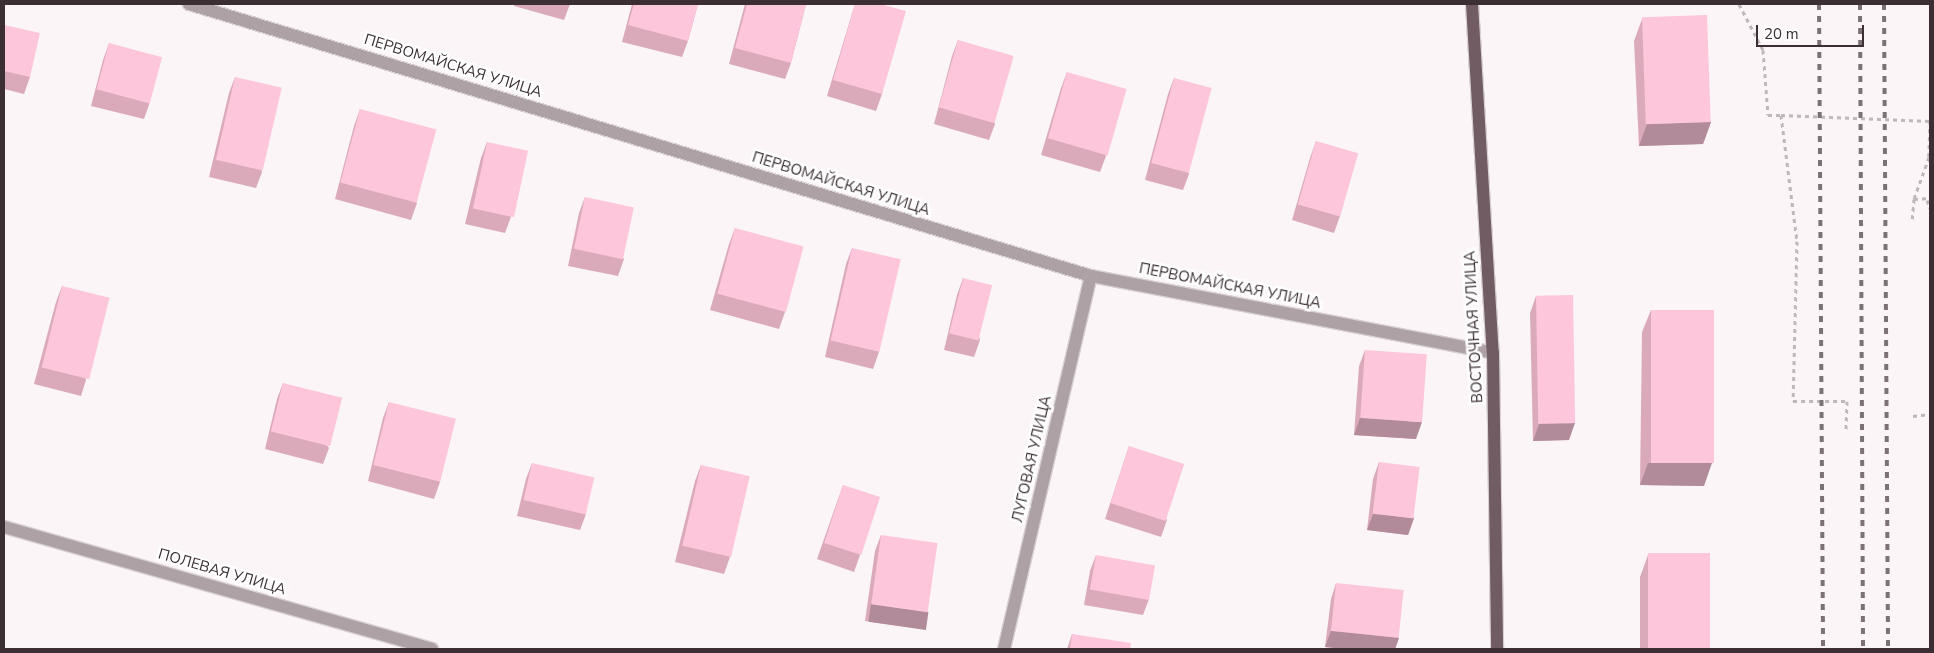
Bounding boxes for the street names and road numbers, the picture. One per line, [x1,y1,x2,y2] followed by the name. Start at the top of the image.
[362,30,544,102] street label: ПЕРВОМАЙСКАЯ УЛИЦА
[750,148,932,220] street label: ПЕРВОМАЙСКАЯ УЛИЦА
[1461,250,1487,404] street label: ВОСТОЧНАЯ УЛИЦА
[1137,260,1323,312] street label: ПЕРВОМАЙСКАЯ УЛИЦА
[1009,394,1055,524] street label: ЛУГОВАЯ УЛИЦА
[156,545,288,599] street label: ПОЛЕВАЯ УЛИЦА

